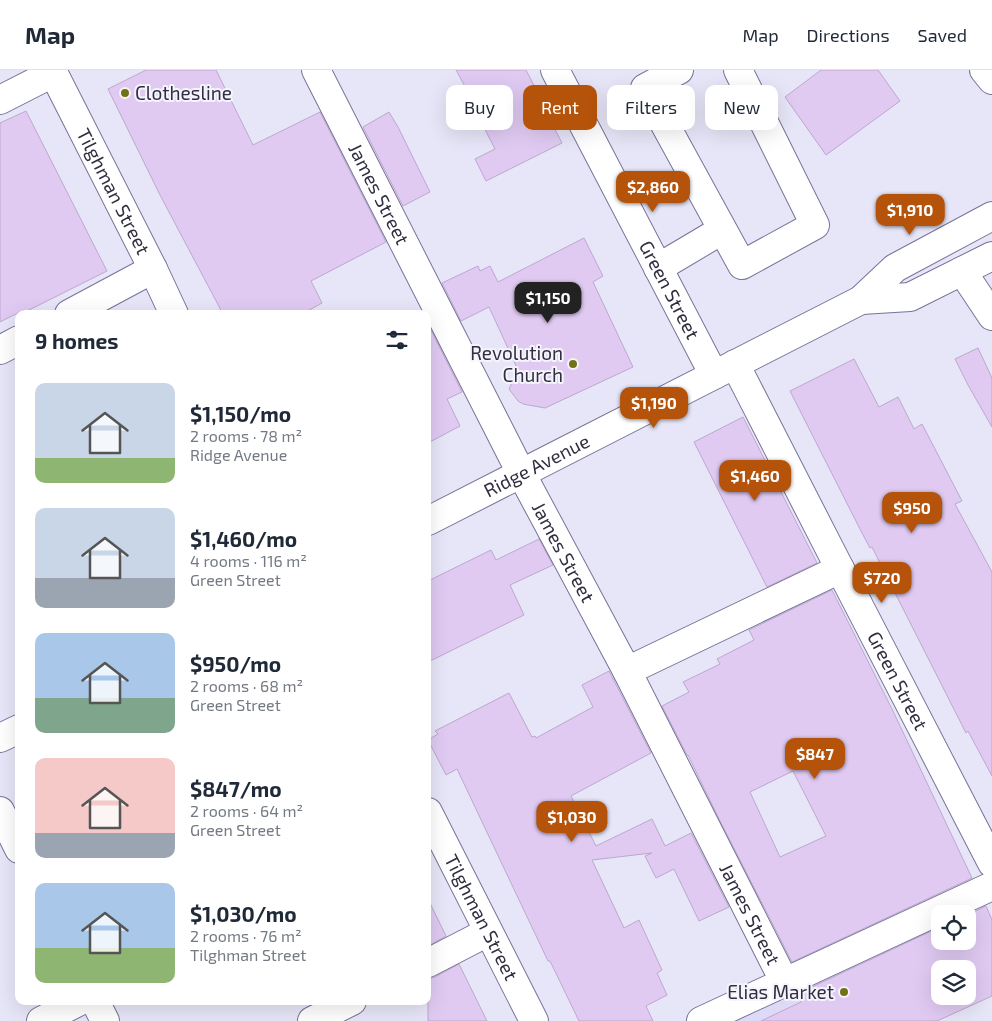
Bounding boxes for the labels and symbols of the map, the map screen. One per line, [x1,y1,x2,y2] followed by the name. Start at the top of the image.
[135,81,232,104] place label: Clothesline
[119,87,131,99] marker: Clothesline
[72,124,156,258] street label: Tilghman Street
[344,139,415,248] street label: James Street
[612,170,694,213] pin: $2,860
[869,194,951,236] pin: $1,910
[635,237,705,343] street label: Green Street
[507,282,589,324] pin: $1,150
[470,341,563,386] place label: Revolution Church
[567,358,579,370] marker: Revolution Church
[613,386,695,429] pin: $1,190
[480,429,593,502] street label: Ridge Avenue
[714,460,796,502] pin: $1,460
[882,492,942,534] pin: $950
[528,498,600,606] street label: James Street
[852,562,912,604] pin: $720
[863,627,933,734] street label: Green Street
[785,738,845,780] pin: $847
[531,800,613,843] pin: $1,030
[440,850,523,984] street label: Tilghman Street
[715,859,786,968] street label: James Street
[727,980,834,1003] place label: Elias Market
[838,986,850,998] marker: Elias Market

